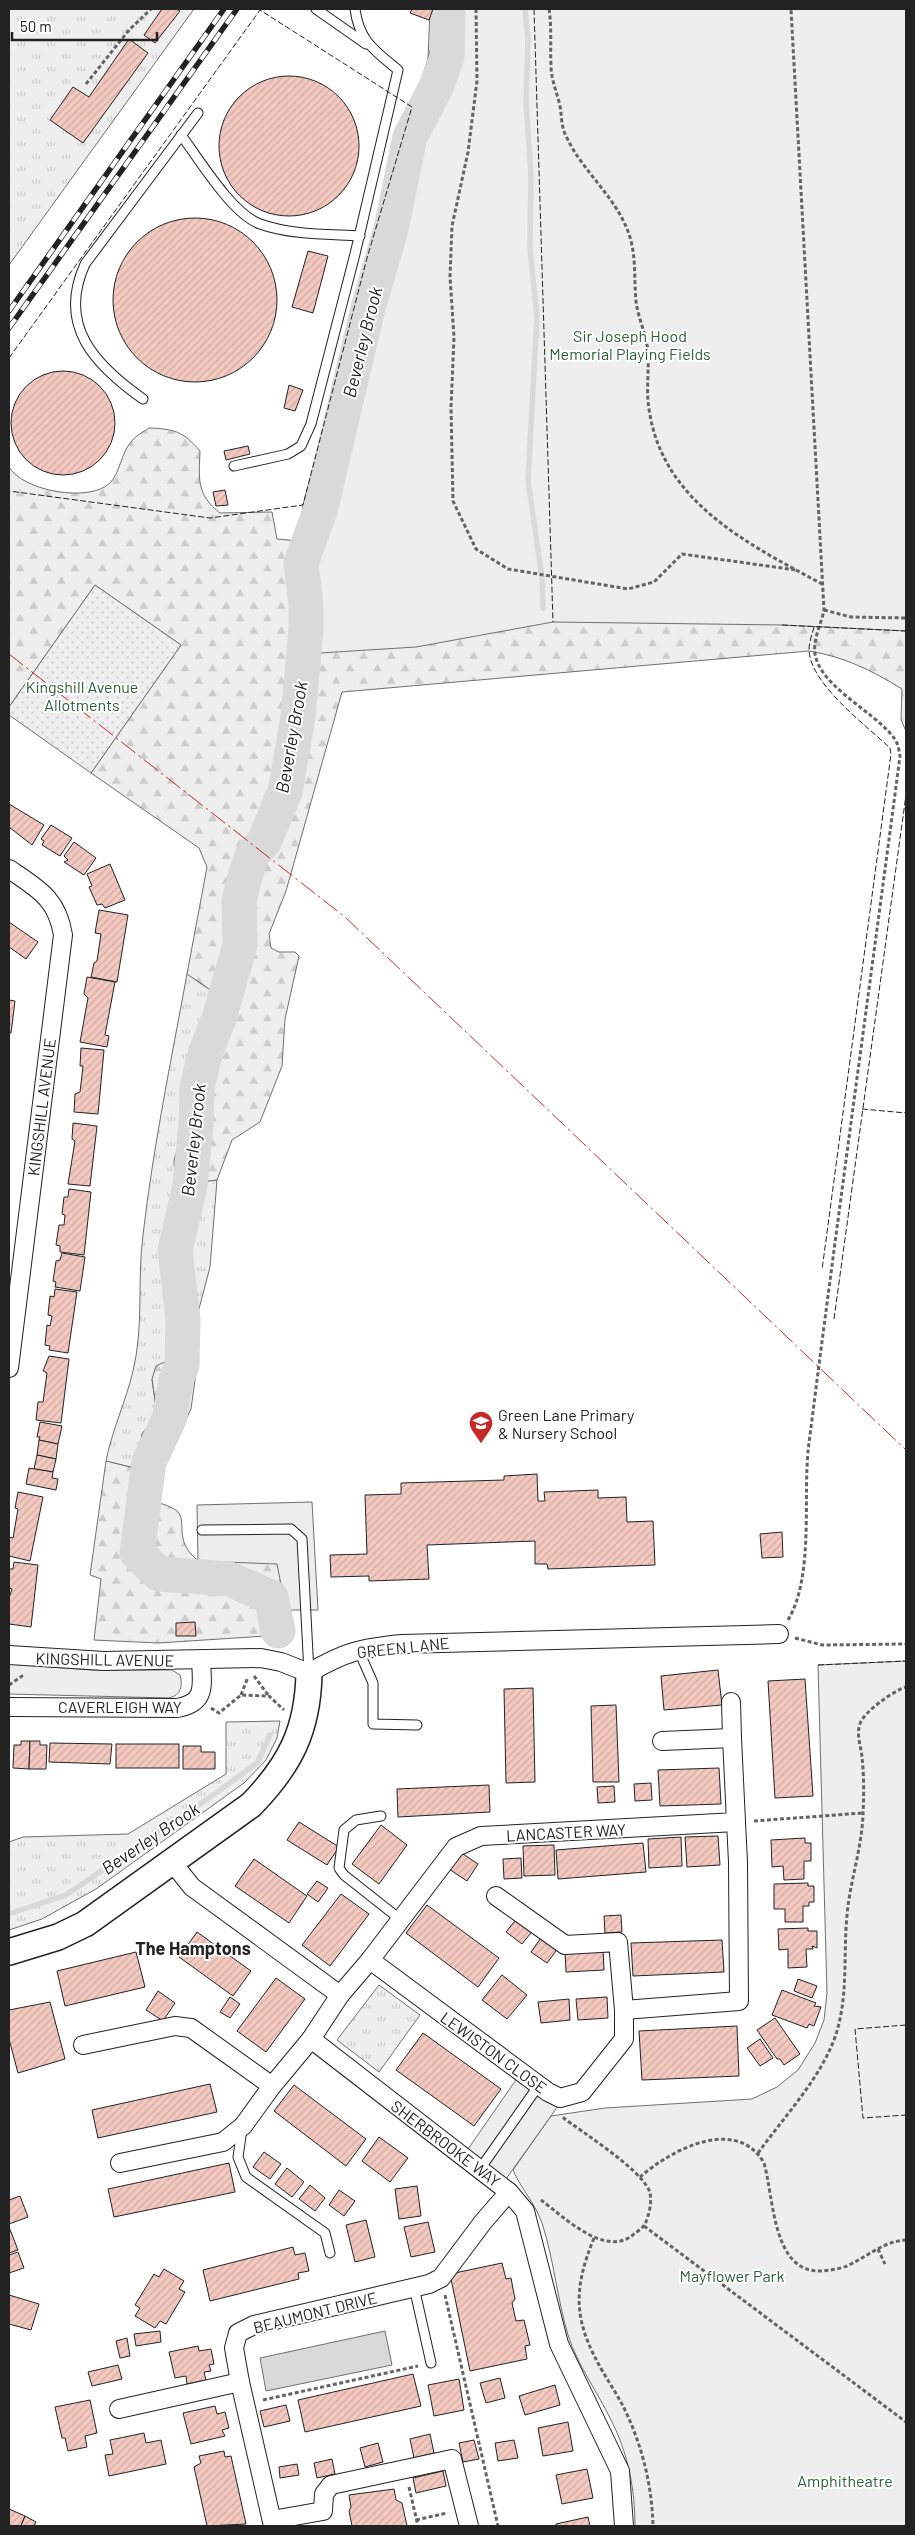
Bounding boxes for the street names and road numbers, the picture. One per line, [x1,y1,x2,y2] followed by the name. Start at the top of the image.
[23,1037,59,1177] street label: KINGSHILL AVENUE
[356,1633,450,1661] street label: GREEN LANE
[36,1648,174,1670] street label: KINGSHILL AVENUE
[58,1697,182,1716] street label: CAVERLEIGH WAY
[506,1819,626,1845] street label: LANCASTER WAY
[437,2007,551,2097] street label: LEWISTON CLOSE
[388,2096,504,2190] street label: SHERBROOKE WAY
[251,2287,379,2337] street label: BEAUMONT DRIVE

